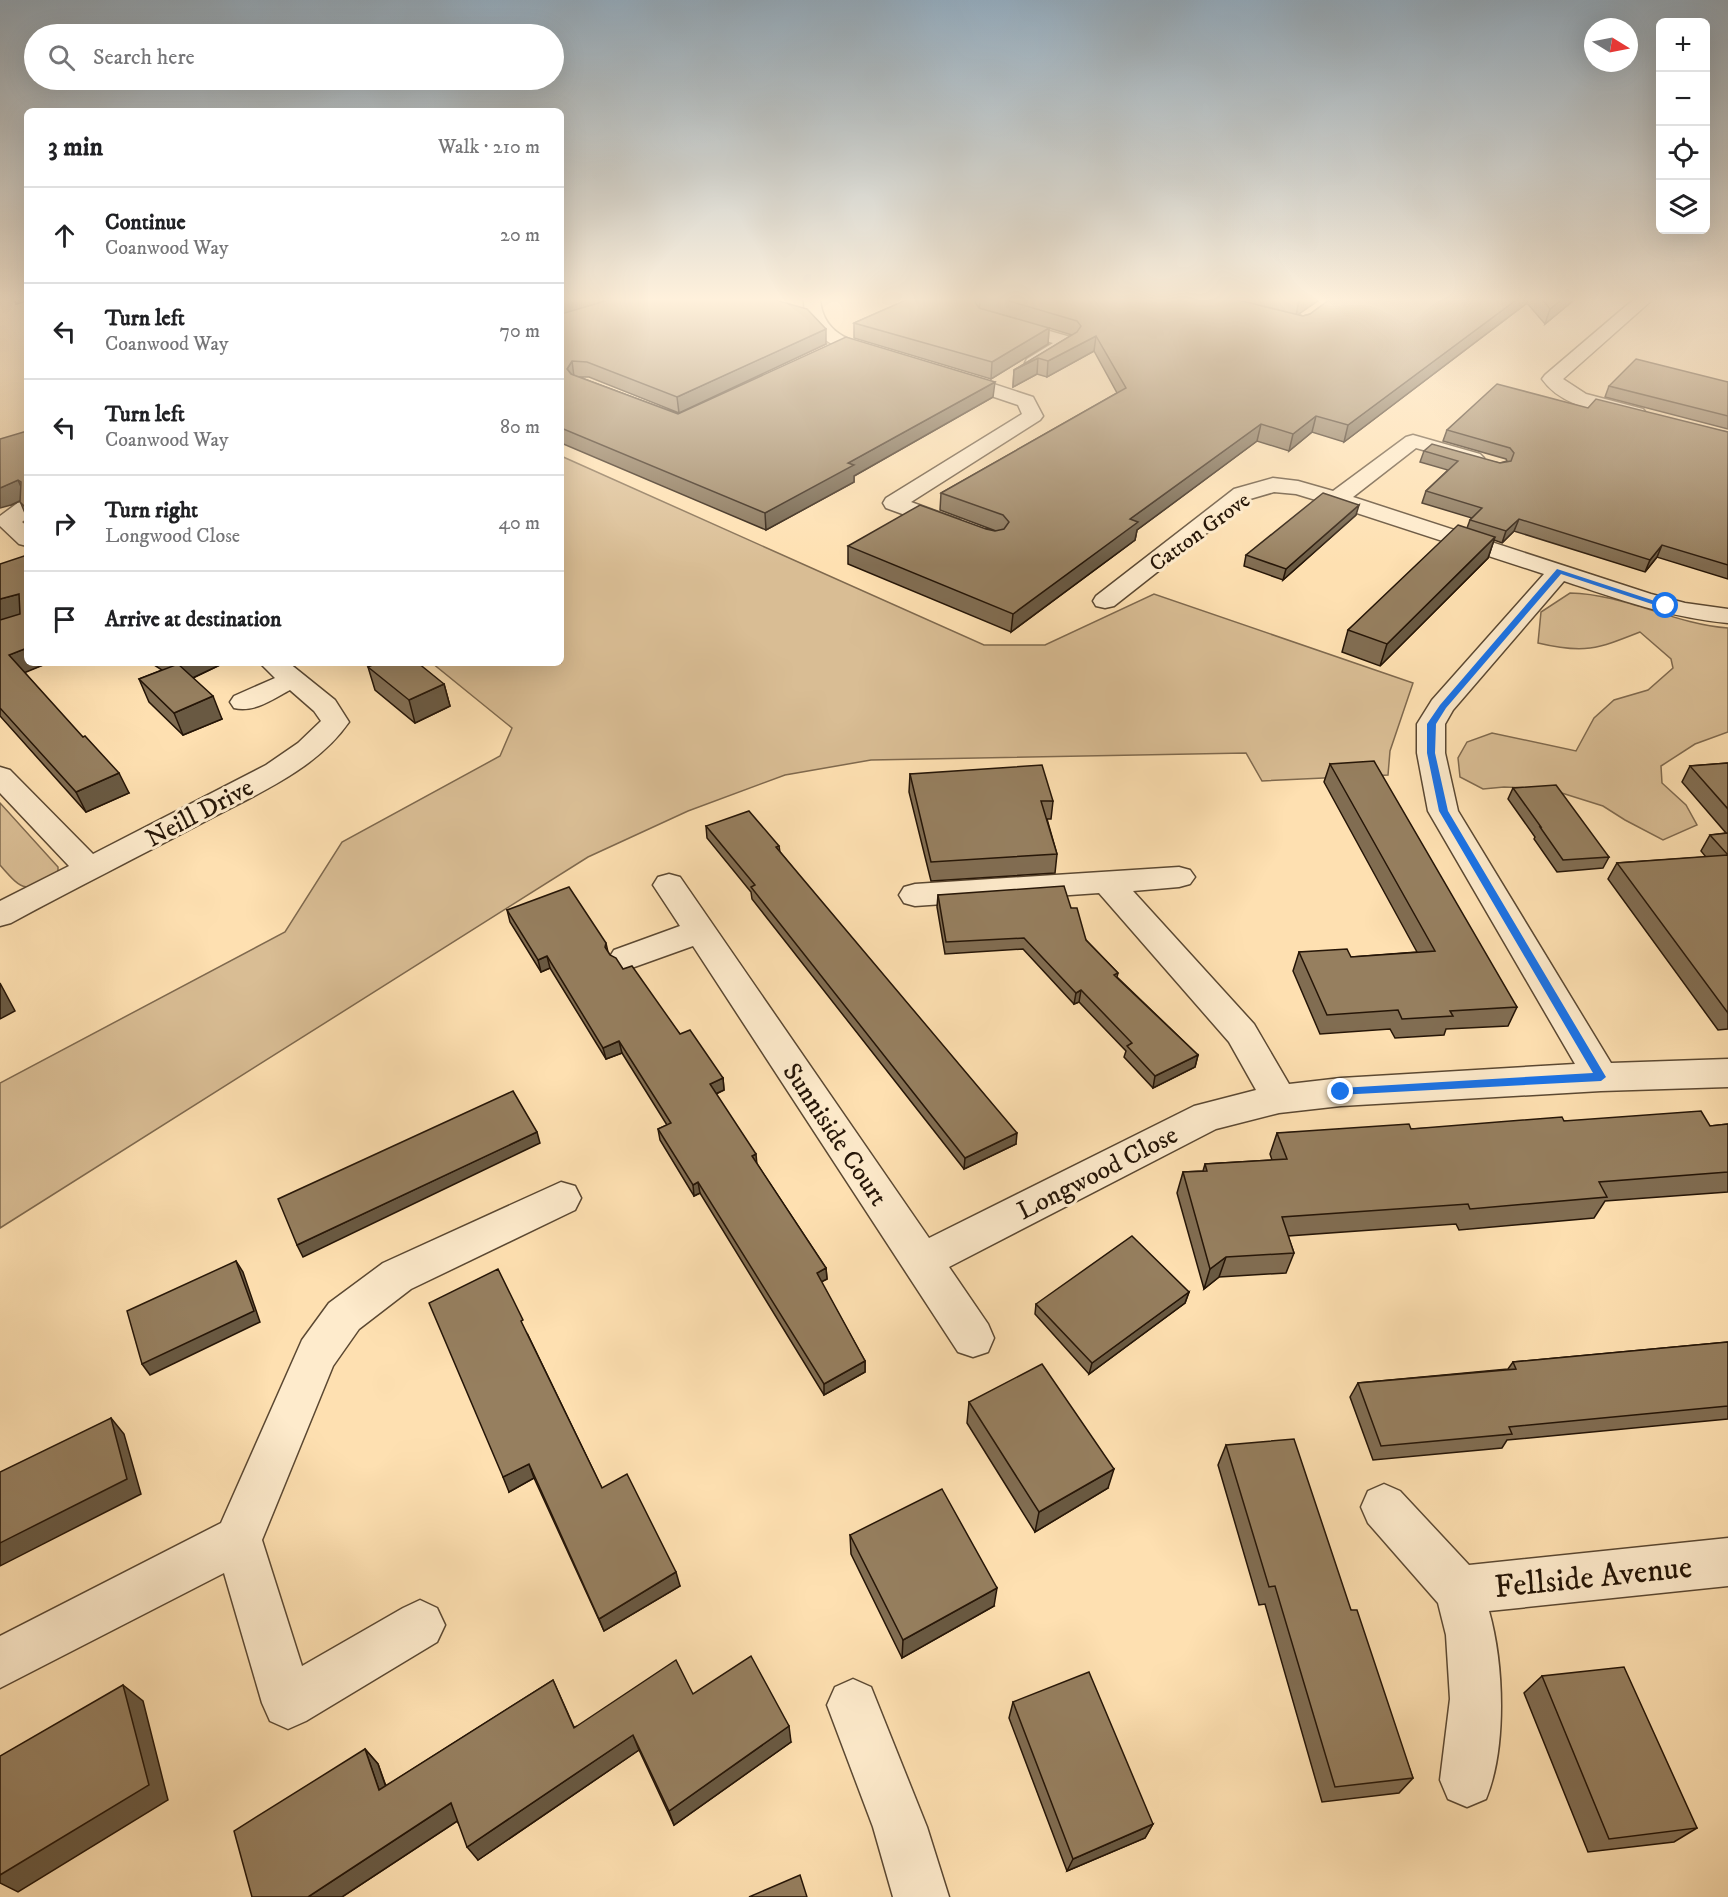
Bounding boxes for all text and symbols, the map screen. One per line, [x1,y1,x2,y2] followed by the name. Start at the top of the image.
[1584,18,1638,72] north arrow
[1656,18,1710,234] map controls
[1656,18,1710,72] button: +
[24,24,564,90] search box
[45,41,78,74] icon: search
[93,44,195,71] text: Search here
[1656,72,1710,126] button: −
[1656,126,1710,180] button: locate
[48,131,103,164] text: 3 min
[438,135,540,160] text: Walk · 210 m
[1656,180,1710,234] button: layers
[105,209,186,236] text: Continue
[48,219,81,252] icon: ahead
[500,223,540,248] text: 20 m
[105,236,228,261] text: Coanwood Way
[105,305,185,332] text: Turn left
[48,315,81,348] icon: left
[499,319,540,344] text: 70 m
[105,332,228,357] text: Coanwood Way
[105,401,185,428] text: Turn left
[48,411,81,444] icon: left
[500,415,540,440] text: 80 m
[105,428,228,453] text: Coanwood Way
[1144,487,1256,578] street label: Catton Grove
[105,497,198,524] text: Turn right
[48,507,81,540] icon: right
[498,511,540,536] text: 40 m
[105,524,240,549] text: Longwood Close
[1652,592,1678,618] route start
[48,603,81,636] icon: arrive
[105,606,282,633] text: Arrive at destination
[140,771,259,855] street label: Neill Drive
[775,1057,895,1213] street label: Sunniside Court
[1327,1078,1353,1104] route end
[1012,1119,1183,1228] street label: Longwood Close
[1492,1548,1694,1608] street label: Fellside Avenue

